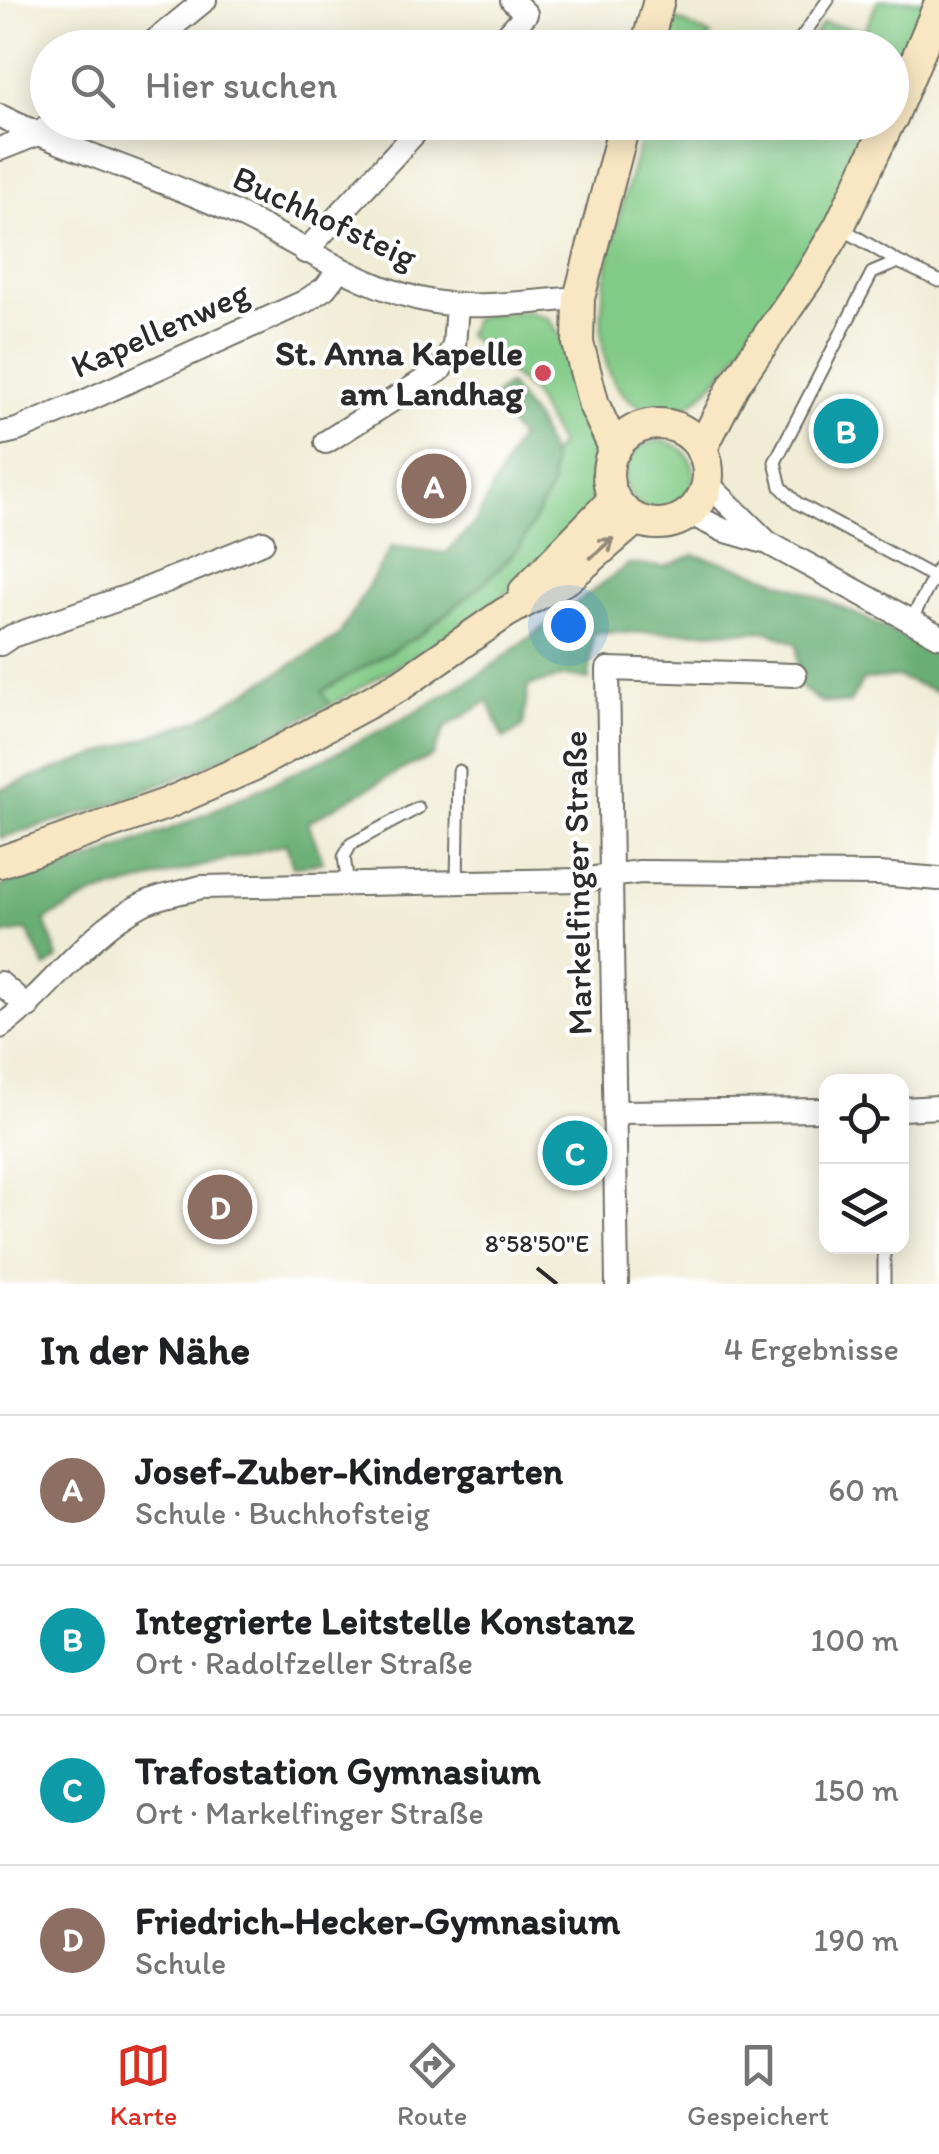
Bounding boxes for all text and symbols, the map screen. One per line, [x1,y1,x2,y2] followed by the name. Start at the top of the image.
[30,30,909,140] search box
[65,58,120,113] icon: search
[145,62,337,108] text: Hier suchen
[226,156,424,278] street label: Buchhofsteig
[64,271,256,387] street label: Kapellenweg
[275,332,524,414] place label: St. Anna Kapelle am Landhag
[532,362,554,384] marker: St. Anna Kapelle am Landhag
[814,394,878,468] pin: B
[402,448,466,524] pin: A
[589,537,614,560] one-way arrow
[543,600,594,651] your location
[553,730,601,1036] street label: Markelfinger Straße
[819,1074,909,1254] map controls
[819,1074,909,1164] button: locate
[542,1116,608,1190] pin: C
[819,1164,909,1254] button: layers
[188,1170,252,1244] pin: D
[485,1228,589,1258] text: 8°58'50"E
[40,1324,250,1375] text: In der Nähe
[724,1330,899,1368] text: 4 Ergebnisse
[135,1448,563,1494] text: Josef-Zuber-Kindergarten
[62,1471,83,1509] text: A
[828,1471,899,1509] text: 60 m
[135,1494,430,1532] text: Schule · Buchhofsteig
[135,1598,635,1644] text: Integrierte Leitstelle Konstanz
[62,1621,83,1659] text: B
[811,1621,899,1659] text: 100 m
[135,1644,473,1682] text: Ort · Radolfzeller Straße
[135,1748,541,1794] text: Trafostation Gymnasium
[62,1771,83,1809] text: C
[814,1771,899,1809] text: 150 m
[135,1794,484,1832] text: Ort · Markelfinger Straße
[135,1898,620,1944] text: Friedrich-Hecker-Gymnasium
[62,1921,83,1959] text: D
[814,1921,899,1959] text: 190 m
[135,1944,226,1982] text: Schule
[110,2038,177,2132] tab: Karte
[397,2038,467,2132] tab: Route
[687,2038,829,2132] tab: Gespeichert

